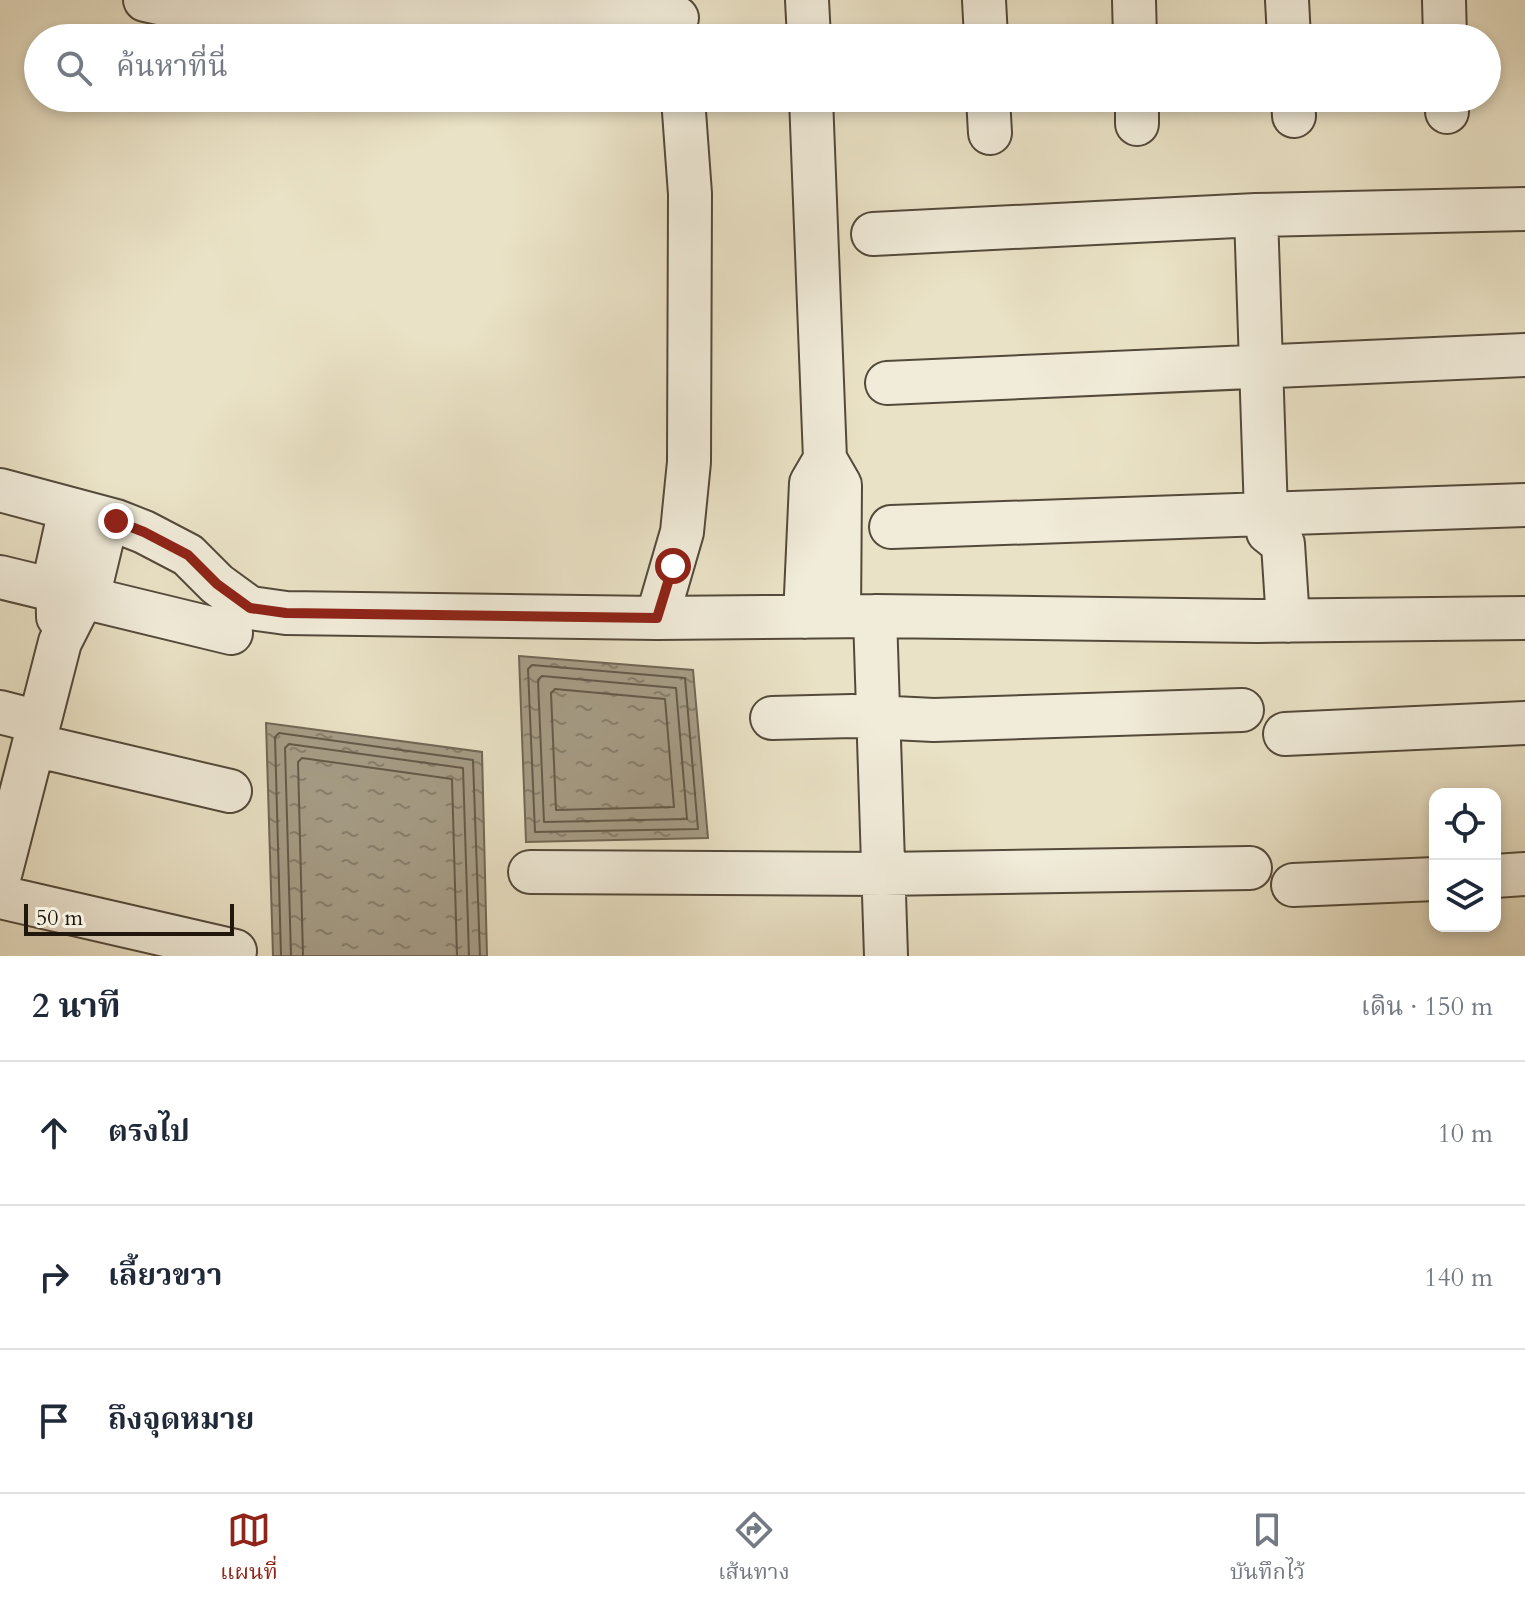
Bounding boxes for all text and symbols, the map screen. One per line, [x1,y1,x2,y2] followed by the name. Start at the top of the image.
[24,24,1501,112] search box
[52,46,96,90] icon: search
[116,46,228,87] text: ค้นหาที่นี่
[98,503,134,539] route end
[655,548,691,584] route start
[1429,788,1501,932] map controls
[1429,788,1501,860] button: locate
[1429,860,1501,932] button: layers
[24,900,234,936] scale bar
[36,903,83,933] text: 50 m
[32,983,121,1029] text: 2 นาที
[1361,989,1493,1024] text: เดิน · 150 m
[32,1111,76,1155] icon: ahead
[108,1111,190,1152] text: ตรงไป
[1437,1116,1493,1151] text: 10 m
[32,1255,76,1299] icon: right
[108,1255,222,1296] text: เลี้ยวขวา
[1424,1260,1493,1295] text: 140 m
[32,1399,76,1443] icon: arrive
[108,1399,254,1440] text: ถึงจุดหมาย
[220,1508,278,1591] tab: แผนที่
[718,1508,790,1591] tab: เส้นทาง
[1230,1508,1305,1591] tab: บันทึกไว้

